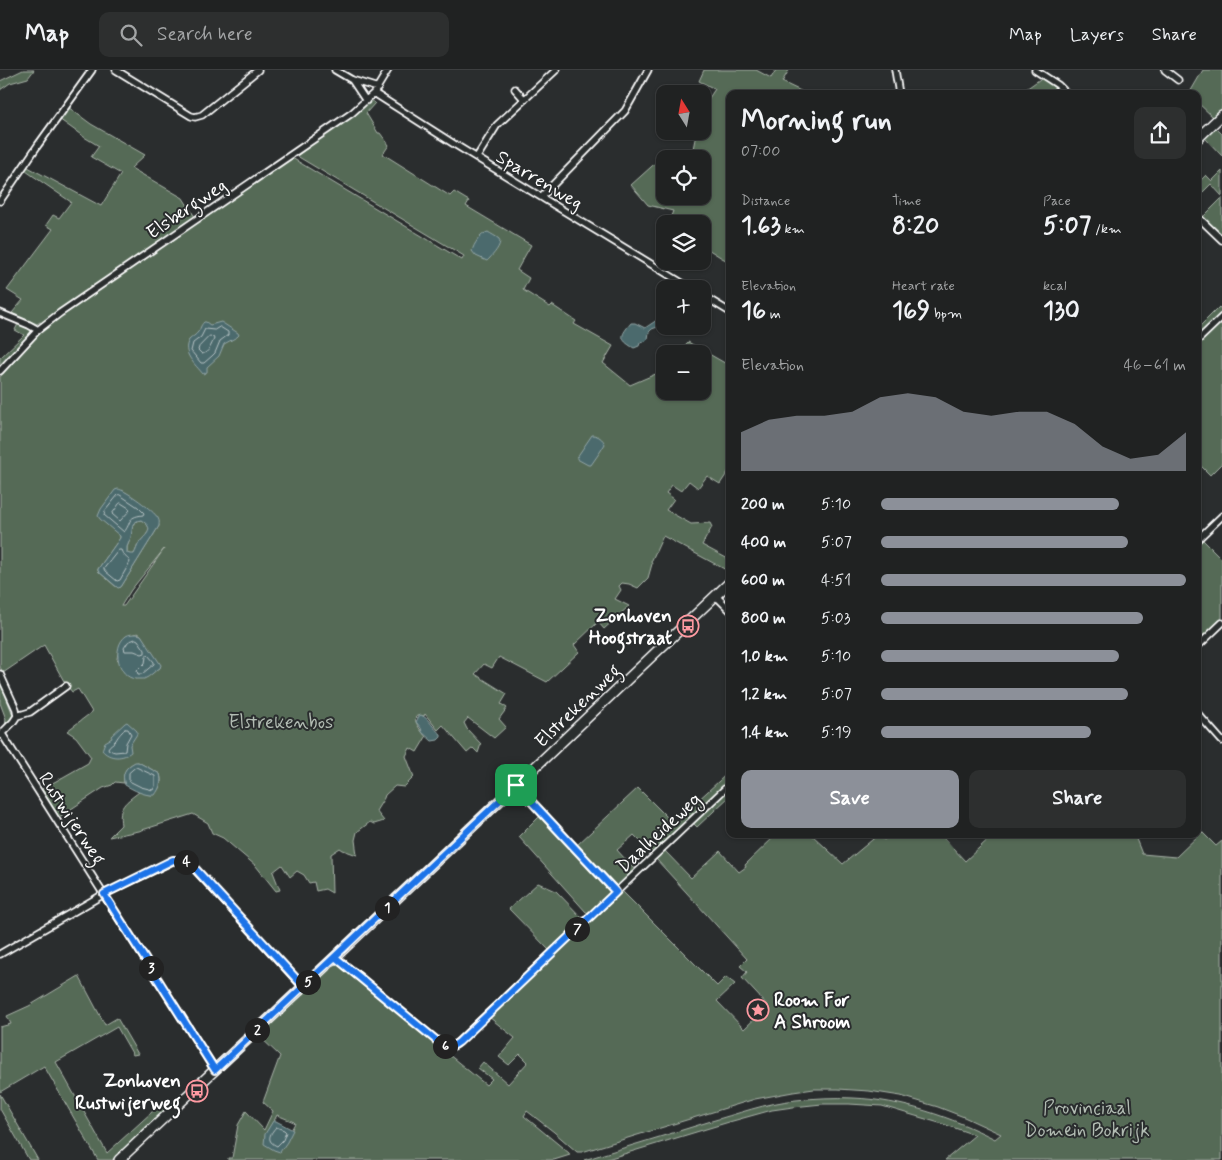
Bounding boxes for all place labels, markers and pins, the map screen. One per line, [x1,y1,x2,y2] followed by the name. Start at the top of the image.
[589,604,672,654] place label: Zonhoven Hoogstraat
[676,614,700,638] bus stop icon: Zonhoven Hoogstraat
[495,764,537,806] pin
[174,850,198,874] pin: 4
[374,896,400,920] pin: 1
[564,916,590,942] pin: 7
[138,956,164,980] pin: 3
[296,970,320,994] pin: 5
[774,988,850,1035] place label: Room For A Shroom
[746,998,770,1022] place icon: Room For A Shroom
[244,1018,270,1042] pin: 2
[432,1034,458,1058] pin: 6
[75,1069,181,1119] place label: Zonhoven Rustwijerweg
[185,1079,209,1103] bus stop icon: Zonhoven Rustwijerweg

